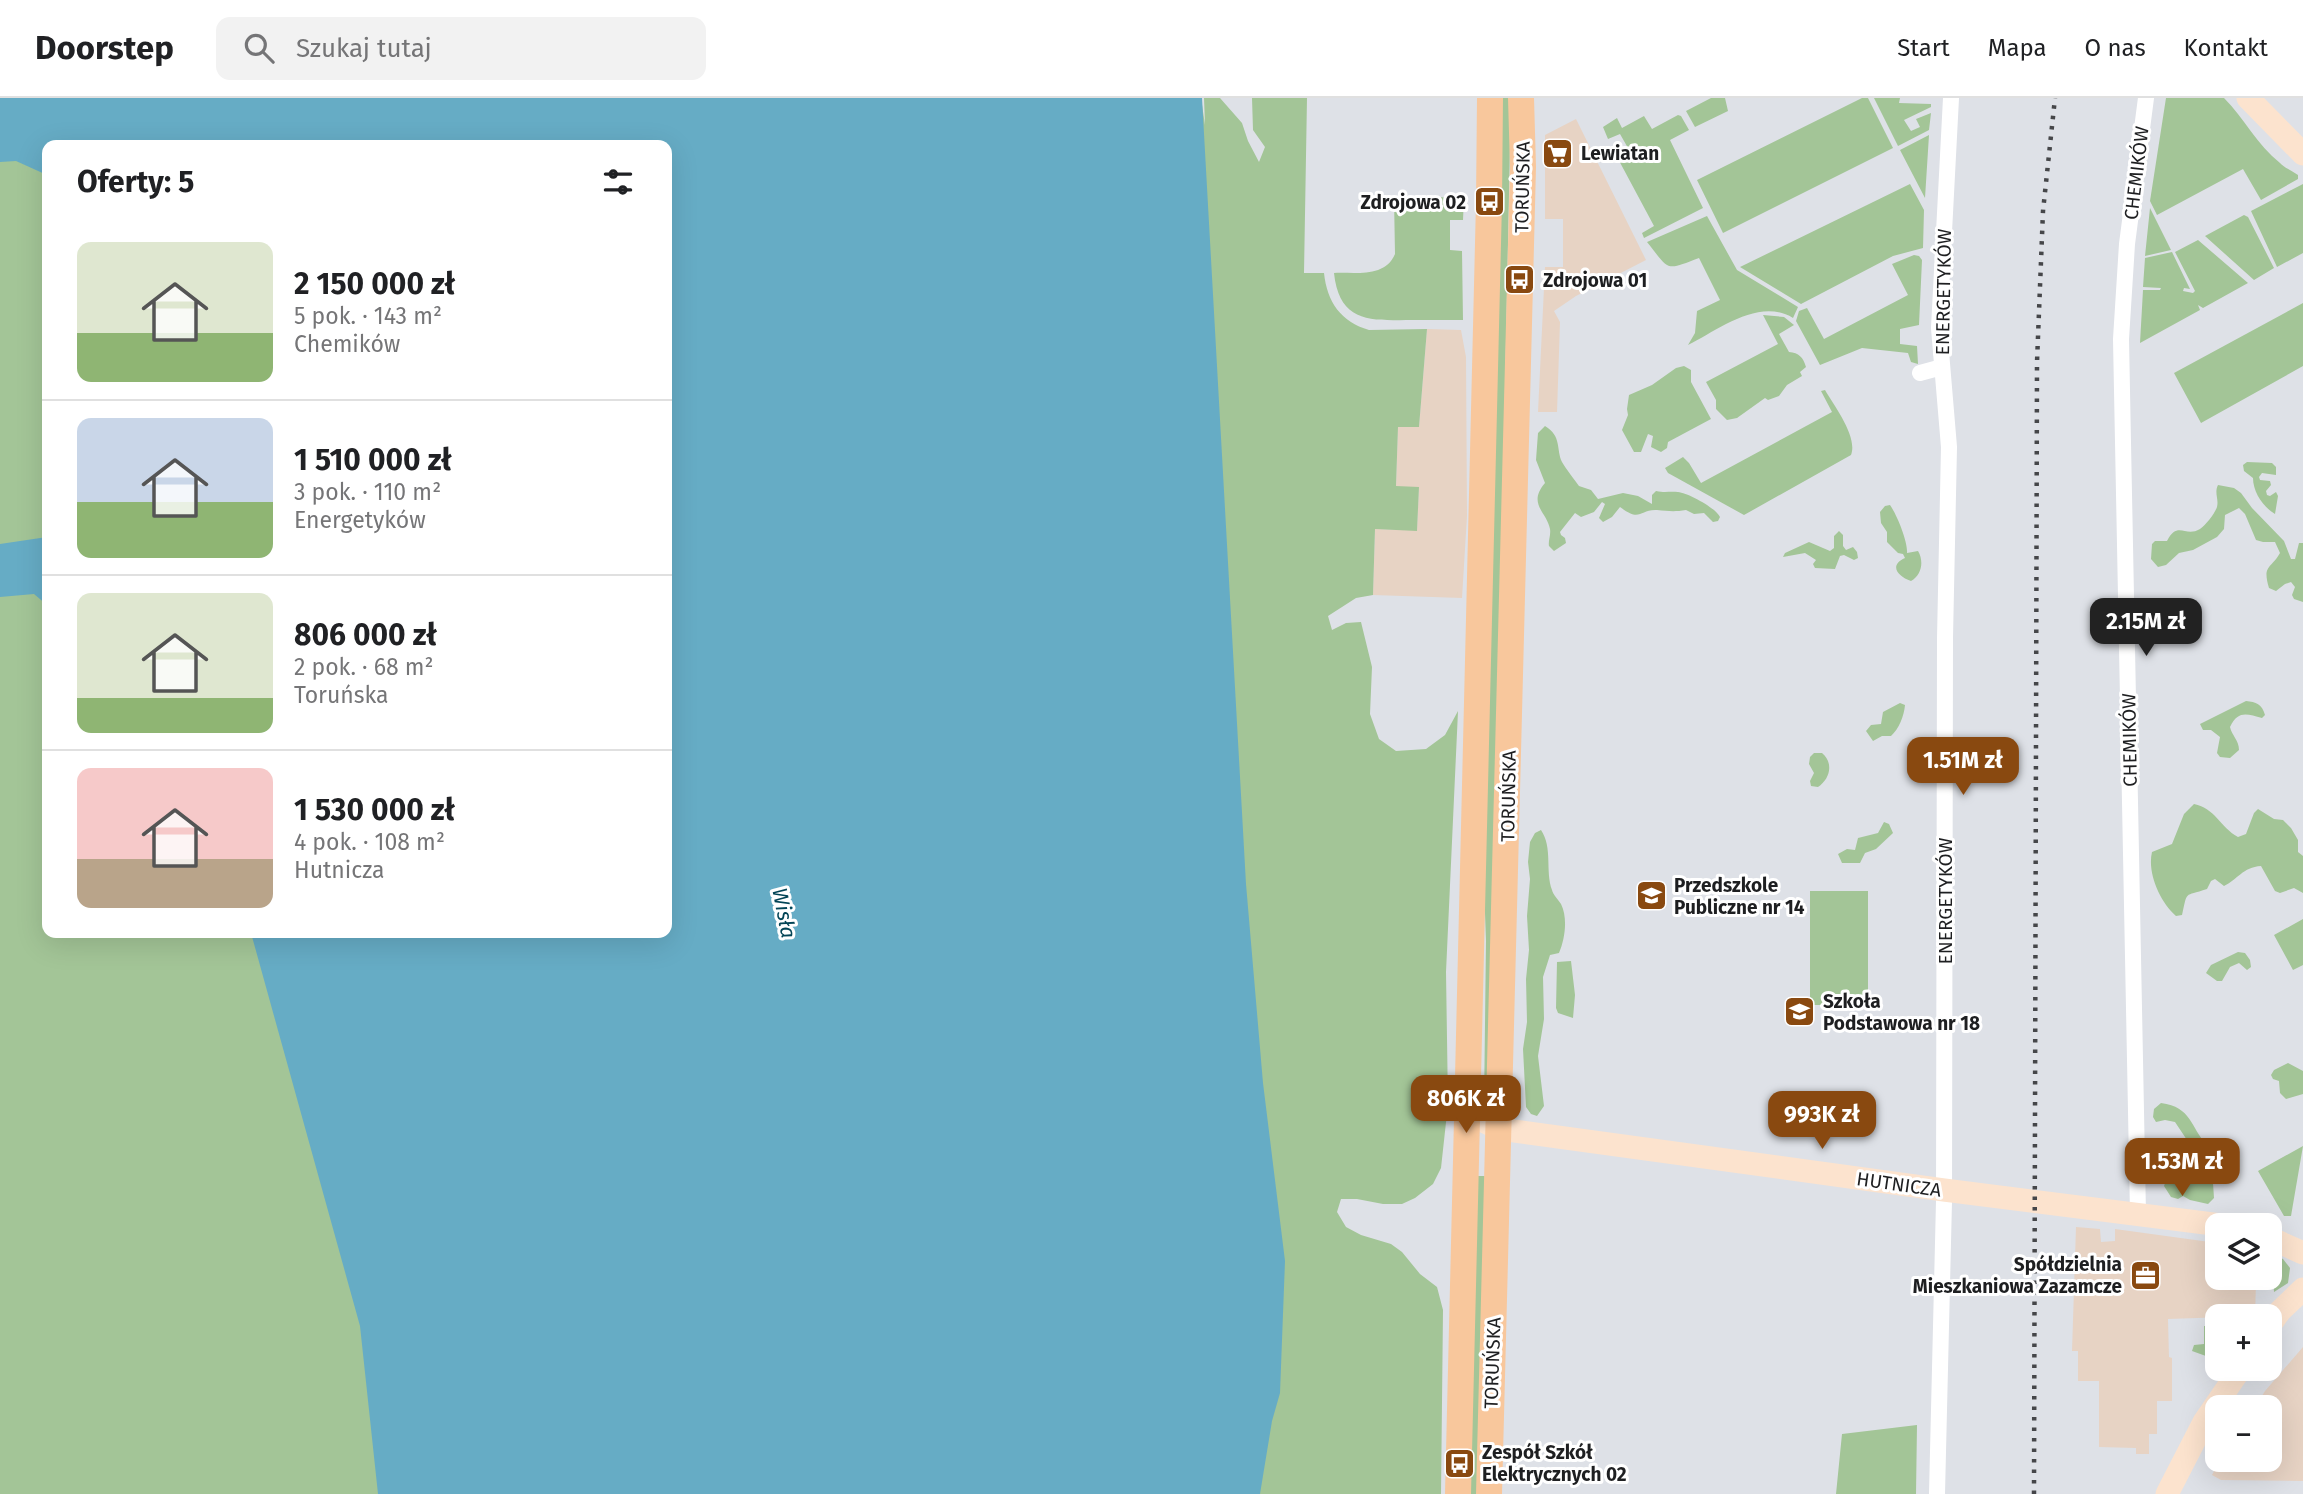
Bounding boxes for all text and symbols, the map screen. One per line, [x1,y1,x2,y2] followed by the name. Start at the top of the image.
[216,17,706,80] search box
[35,28,174,68] text: Doorstep
[240,29,278,67] icon: search
[296,33,432,64] text: Szukaj tutaj
[1897,34,1950,62] text: Start
[1988,34,2047,62] text: Mapa
[2085,34,2146,62] text: O nas
[2184,34,2268,62] text: Kontakt
[2119,125,2154,221] street label: CHEMIKÓW
[1541,136,1575,170] supermarket icon: Lewiatan
[1510,141,1535,233] street label: TORUŃSKA
[1581,142,1659,165] place label: Lewiatan
[599,163,637,201] icon: filters
[77,164,194,200] text: Oferty: 5
[1472,185,1506,219] bus stop icon: Zdrojowa 02
[1360,191,1466,214] place label: Zdrojowa 02
[1931,228,1956,356] street label: ENERGETYKÓW
[1503,263,1537,297] bus stop icon: Zdrojowa 01
[294,266,455,302] text: 2 150 000 zł
[1543,269,1647,292] place label: Zdrojowa 01
[133,270,217,354] icon: home
[294,302,442,330] text: 5 pok. · 143 m²
[294,330,400,358] text: Chemików
[294,442,452,478] text: 1 510 000 zł
[133,446,217,530] icon: home
[294,478,441,506] text: 3 pok. · 110 m²
[294,506,426,534] text: Energetyków
[2074,598,2218,658] pin: 2.15M zł
[2106,607,2186,635] text: 2.15M zł
[294,617,437,653] text: 806 000 zł
[133,621,217,705] icon: home
[294,653,434,681] text: 2 pok. · 68 m²
[294,681,388,709] text: Toruńska
[2117,693,2142,787] street label: CHEMIKÓW
[1891,738,2035,797] pin: 1.51M zł
[1923,746,2003,774] text: 1.51M zł
[1496,750,1521,842] street label: TORUŃSKA
[294,792,455,828] text: 1 530 000 zł
[133,796,217,880] icon: home
[294,828,445,856] text: 4 pok. · 108 m²
[1934,837,1957,964] street label: ENERGETYKÓW
[294,856,385,884] text: Hutnicza
[1674,874,1805,919] place label: Przedszkole Publiczne nr 14
[1634,879,1668,913] school or university icon: Przedszkole Publiczne nr 14
[766,886,802,940] water label: Wisła
[1823,990,1980,1035] place label: Szkoła Podstawowa nr 18
[1783,995,1817,1029] school or university icon: Szkoła Podstawowa nr 18
[1401,1076,1531,1135] pin: 806K zł
[1427,1084,1505,1112] text: 806K zł
[1757,1091,1887,1151] pin: 993K zł
[1784,1100,1860,1128] text: 993K zł
[2110,1138,2254,1198] pin: 1.53M zł
[2141,1147,2223,1175] text: 1.53M zł
[1855,1167,1943,1202] street label: HUTNICZA
[2205,1213,2282,1472] map controls
[2205,1213,2282,1290] button: layers
[1913,1253,2122,1298] place label: Spółdzielnia Mieszkaniowa Zazamcze
[2128,1258,2162,1292] office icon: Spółdzielnia Mieszkaniowa Zazamcze
[2205,1304,2282,1381] button: +
[1479,1317,1506,1409] street label: TORUŃSKA
[2205,1395,2282,1472] button: −
[1482,1441,1627,1486] place label: Zespół Szkół Elektrycznych 02
[1442,1446,1476,1480] bus stop icon: Zespół Szkół Elektrycznych 02

